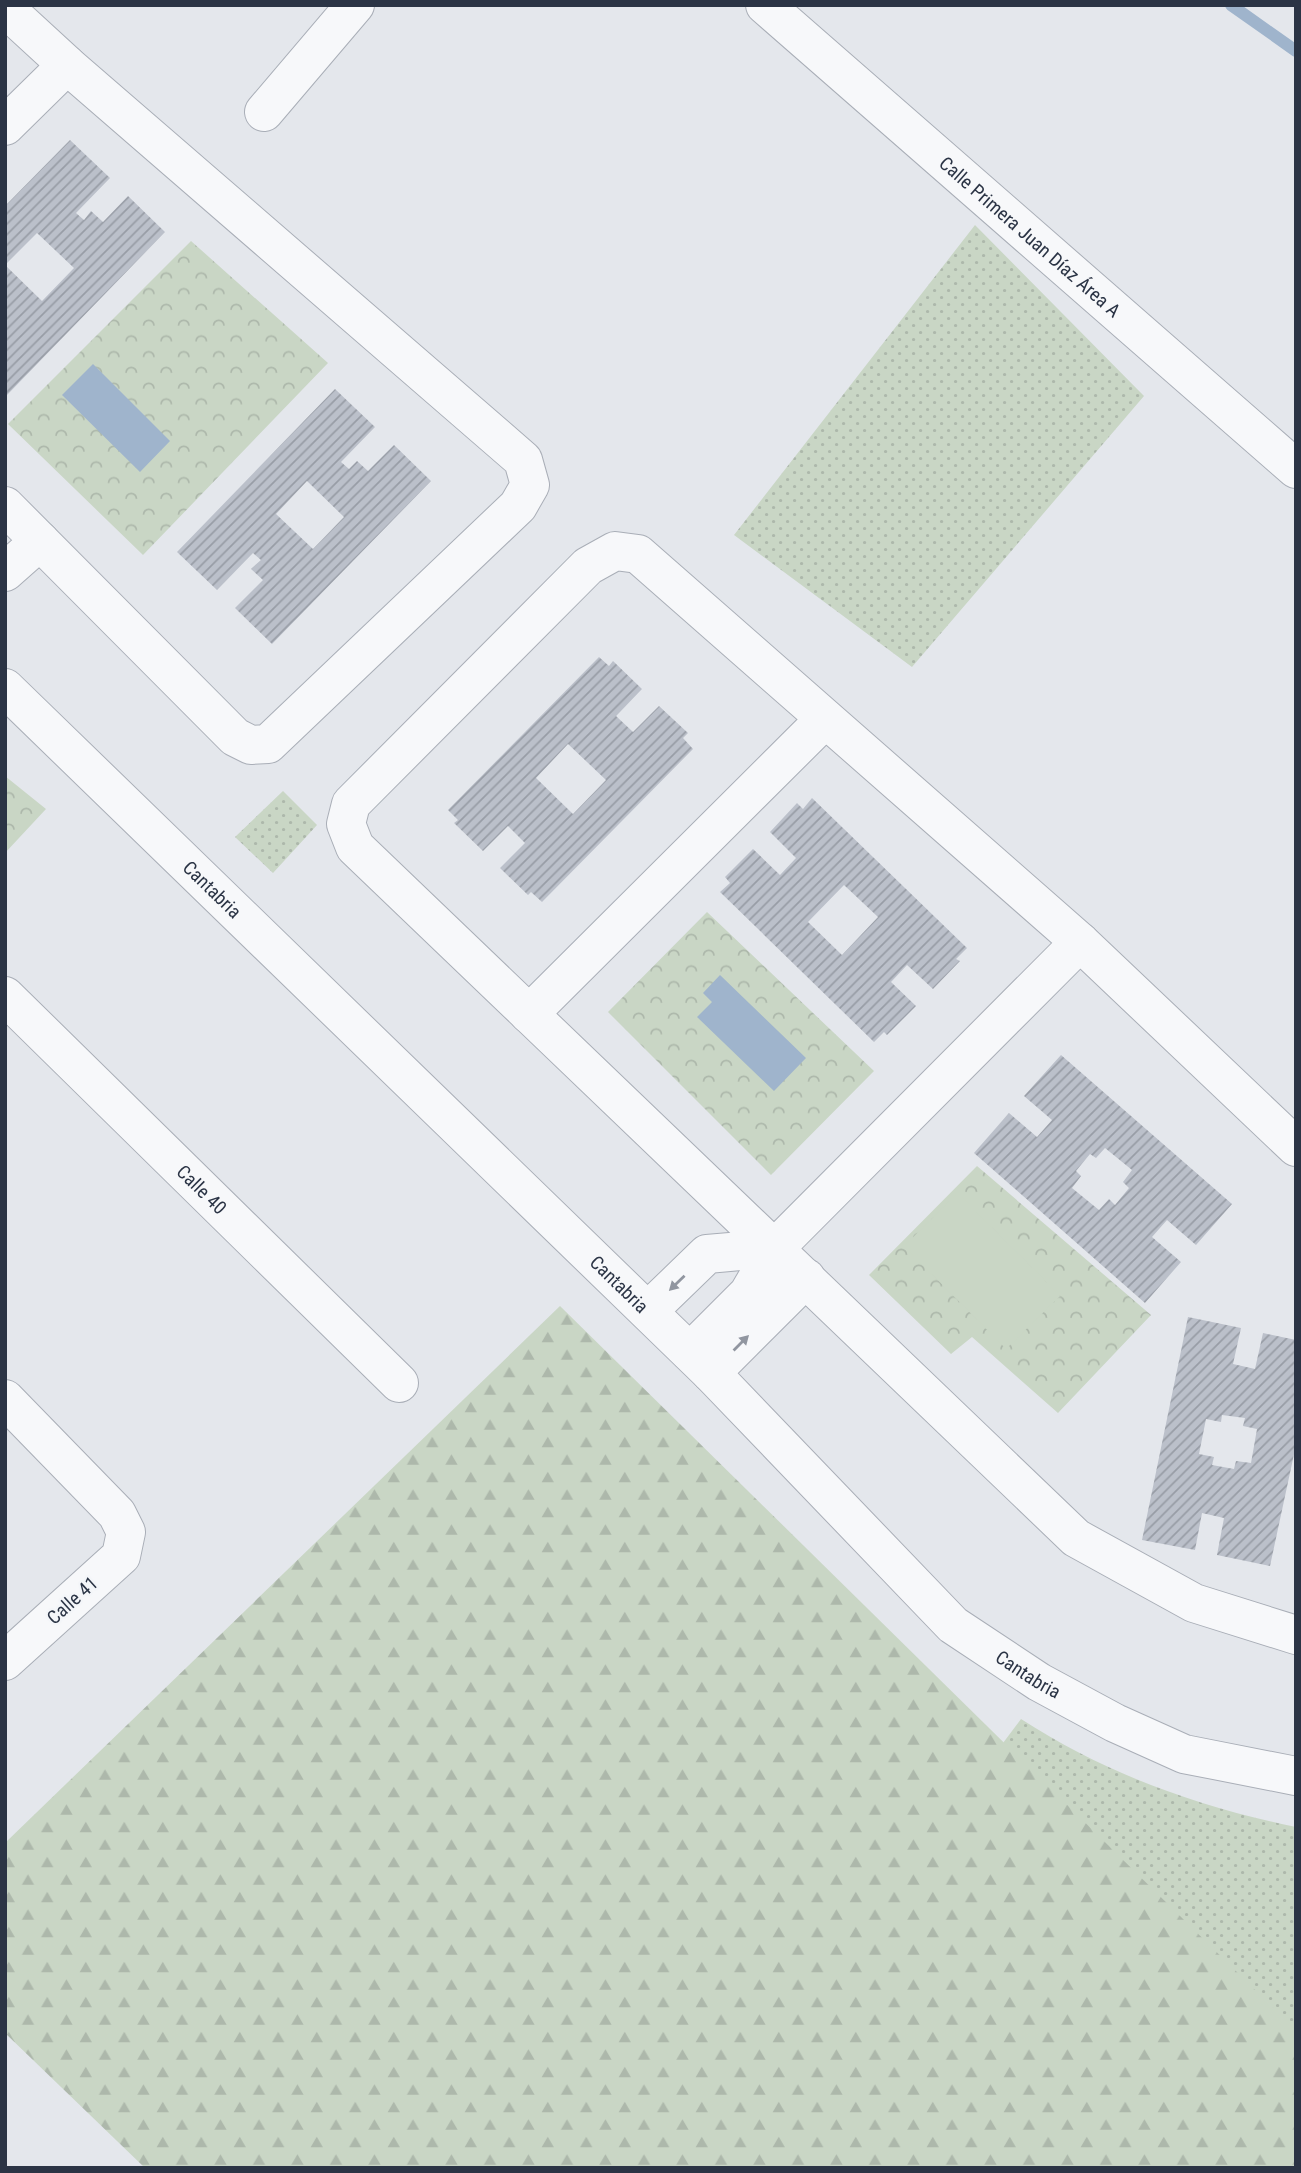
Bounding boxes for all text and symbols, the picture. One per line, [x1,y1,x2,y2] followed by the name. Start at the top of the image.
[934,152,1125,322] street label: Calle Primera Juan Díaz Área A
[178,856,246,923] street label: Cantabria
[172,1160,231,1219] street label: Calle 40
[585,1251,653,1318] street label: Cantabria
[669,1274,686,1291] one-way arrow
[733,1334,750,1351] one-way arrow
[42,1572,103,1629] street label: Calle 41
[991,1645,1064,1703] street label: Cantabria

